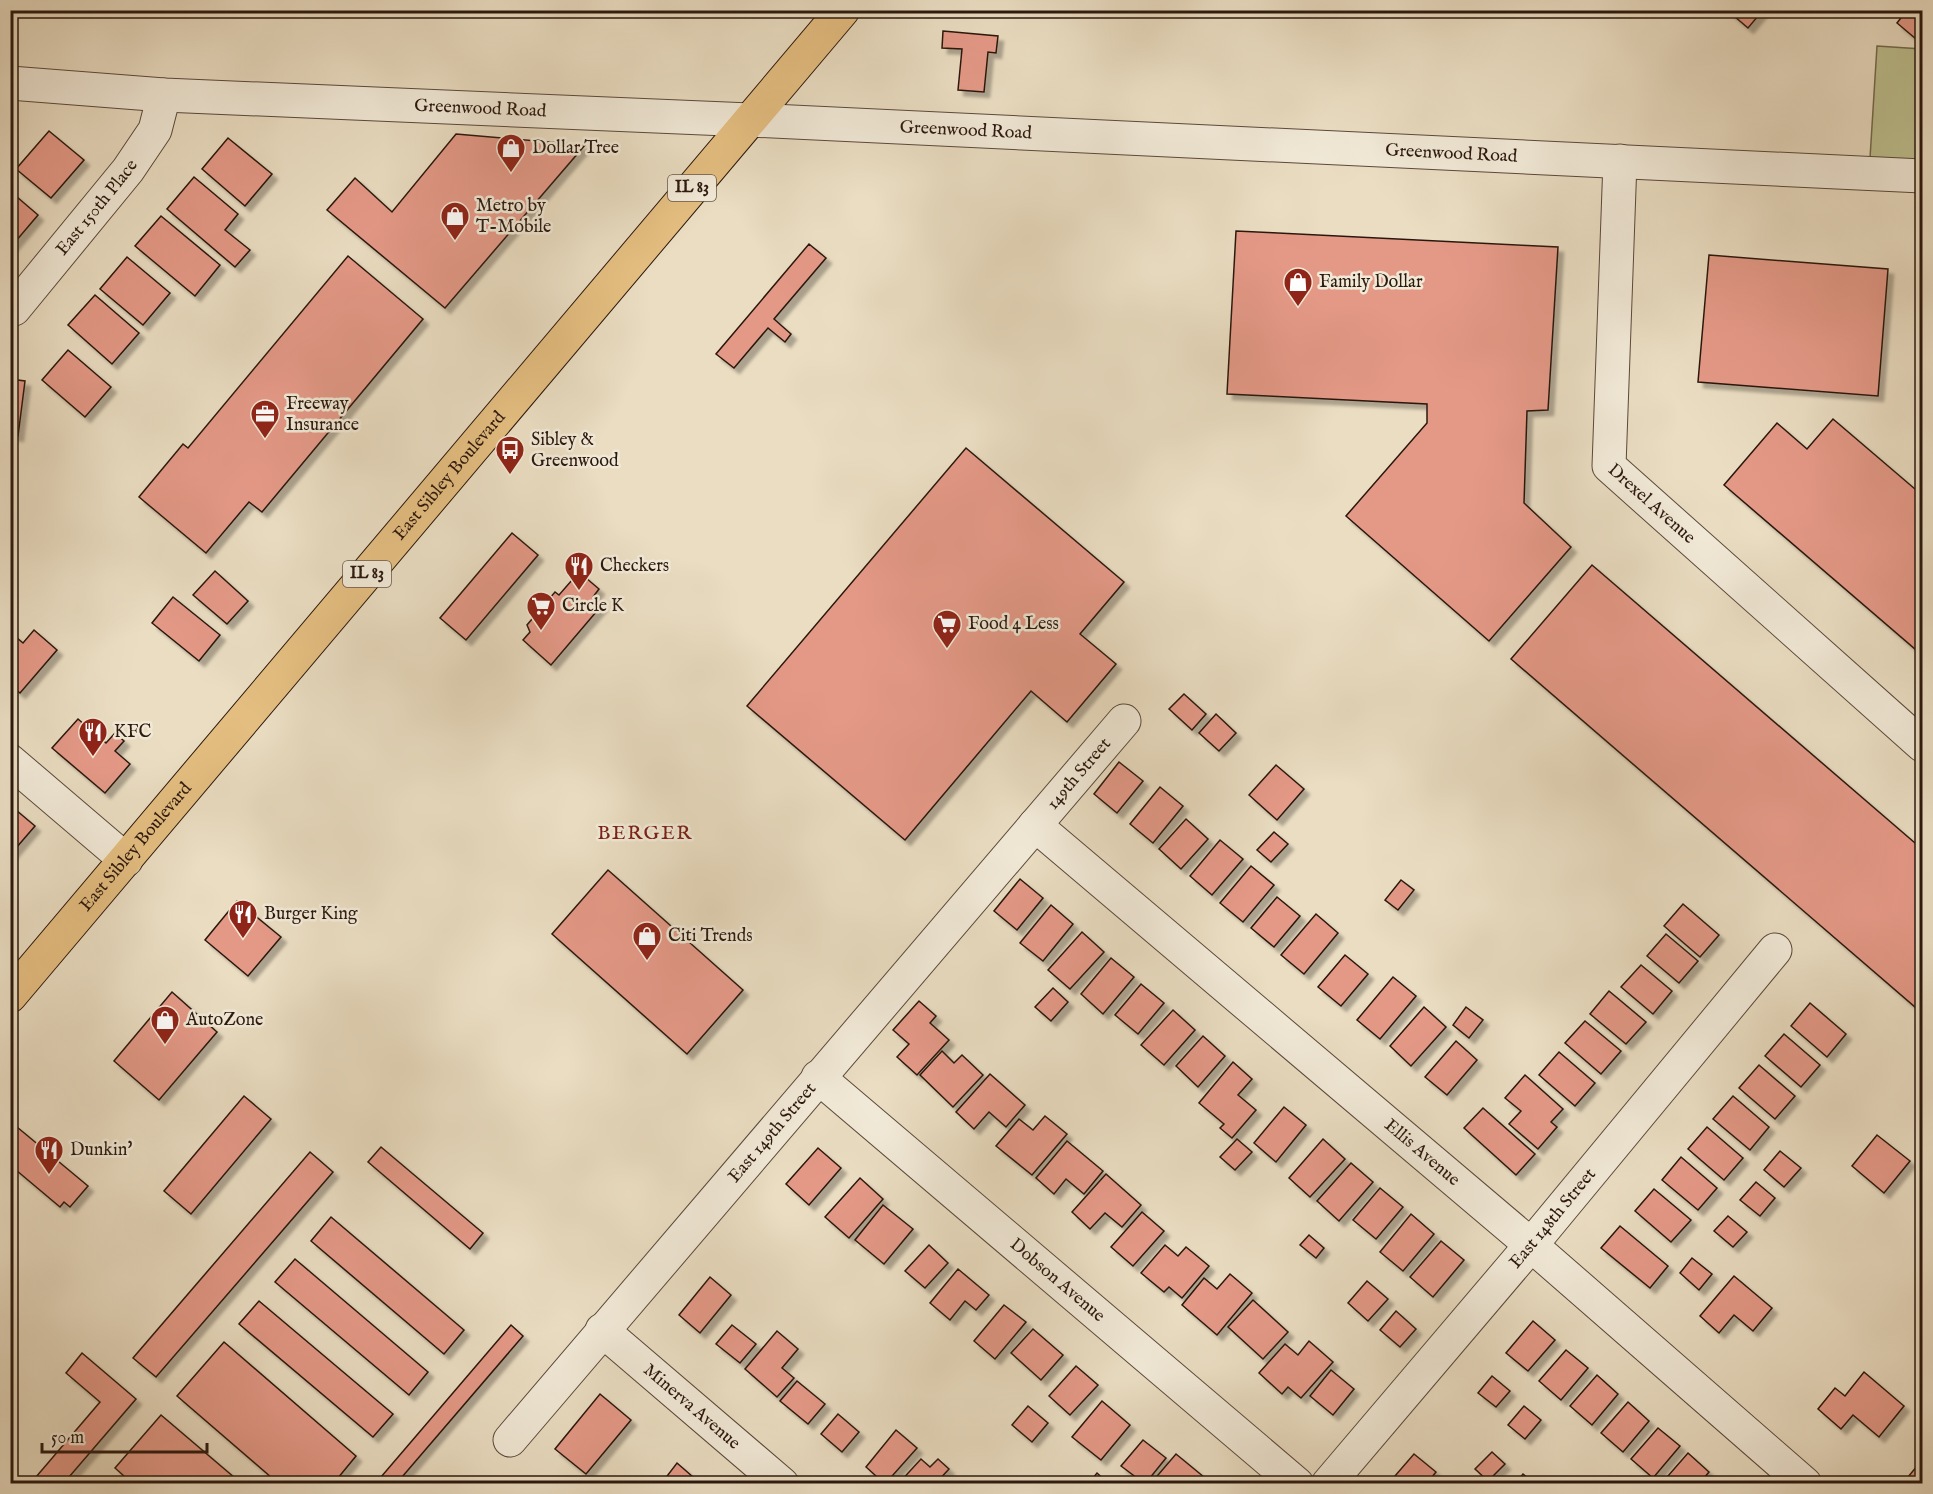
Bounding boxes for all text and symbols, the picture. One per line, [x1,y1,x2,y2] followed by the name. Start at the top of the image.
[414,94,547,123] street label: Greenwood Road
[899,116,1033,145] street label: Greenwood Road
[495,132,527,174] shop icon: Dollar Tree
[532,137,619,160] place label: Dollar Tree
[1385,139,1518,168] street label: Greenwood Road
[51,155,143,260] street label: East 150th Place
[668,175,716,201] road number: IL 83
[476,195,551,239] place label: Metro by T-Mobile
[439,200,471,242] shop icon: Metro by T-Mobile
[1282,266,1314,308] shop icon: Family Dollar
[1319,271,1423,294] place label: Family Dollar
[286,393,359,437] place label: Freeway Insurance
[249,398,281,440] office icon: Freeway Insurance
[388,406,511,545] street label: East Sibley Boulevard
[531,429,619,473] place label: Sibley & Greenwood
[494,434,526,476] bus stop icon: Sibley & Greenwood
[1603,459,1700,549] street label: Drexel Avenue
[563,550,595,592] restaurant icon: Checkers
[600,555,669,578] place label: Checkers
[343,561,391,587] road number: IL 83
[525,590,557,632] supermarket icon: Circle K
[562,595,625,618] place label: Circle K
[931,608,963,650] supermarket icon: Food 4 Less
[968,613,1059,636] place label: Food 4 Less
[77,716,109,758] restaurant icon: KFC
[114,721,151,744] place label: KFC
[1042,733,1116,815] street label: 149th Street
[75,777,197,916] street label: East Sibley Boulevard
[597,821,693,846] district label: BERGER
[227,898,259,940] restaurant icon: Burger King
[264,903,358,926] place label: Burger King
[631,920,663,962] shop icon: Citi Trends
[668,925,753,948] place label: Citi Trends
[149,1004,181,1046] shop icon: AutoZone
[185,1009,263,1032] place label: AutoZone
[723,1078,822,1188] street label: East 149th Street
[1379,1114,1465,1191] street label: Ellis Avenue
[33,1134,65,1176] restaurant icon: Dunkin'
[70,1139,132,1162] place label: Dunkin'
[1504,1163,1601,1273] street label: East 148th Street
[1005,1233,1110,1327] street label: Dobson Avenue
[638,1359,745,1455] street label: Minerva Avenue
[42,1416,207,1454] scale bar
[51,1427,84,1450] text: 50 m

